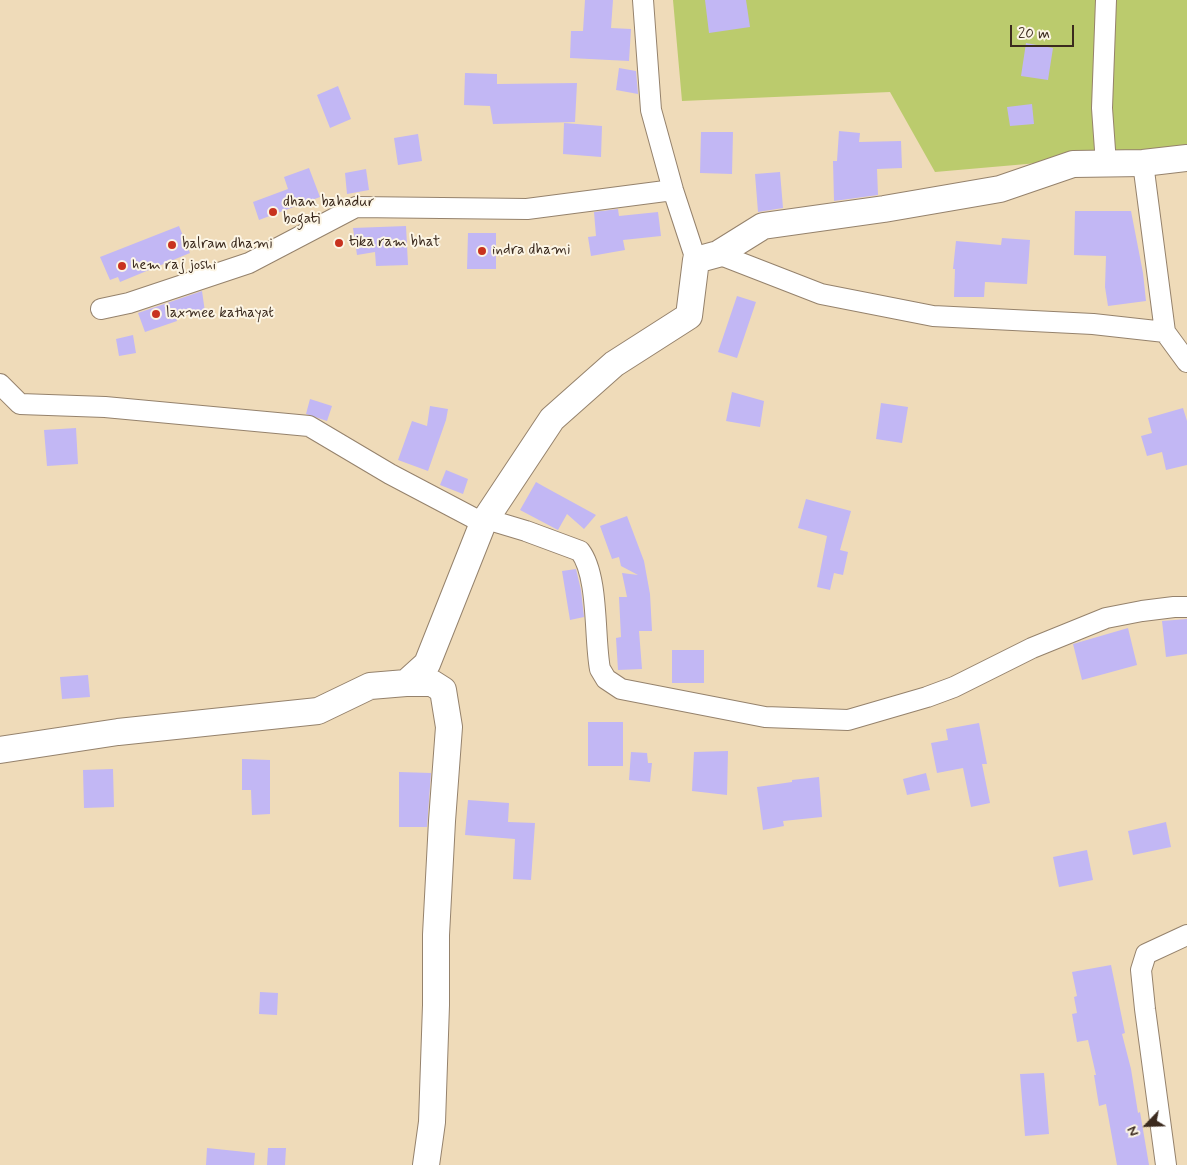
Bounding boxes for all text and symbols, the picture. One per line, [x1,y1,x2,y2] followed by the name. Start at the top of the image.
[1012,15,1076,47] scale bar
[1018,24,1050,44] text: 20 m
[283,194,374,229] place label: dhan bahadur bogati
[267,206,279,218] marker: dhan bahadur bogati
[349,234,440,252] place label: tika ram bhat
[182,236,273,254] place label: balram dhami
[333,237,345,249] marker: tika ram bhat
[166,239,178,251] marker: balram dhami
[492,242,571,260] place label: indra dhami
[476,245,488,257] marker: indra dhami
[132,257,216,275] place label: hem raj joshi
[116,260,128,272] marker: hem raj joshi
[166,305,274,323] place label: laxmee kathayat
[150,308,162,320] marker: laxmee kathayat
[1122,1100,1172,1150] north arrow
[1123,1123,1143,1139] text: N

